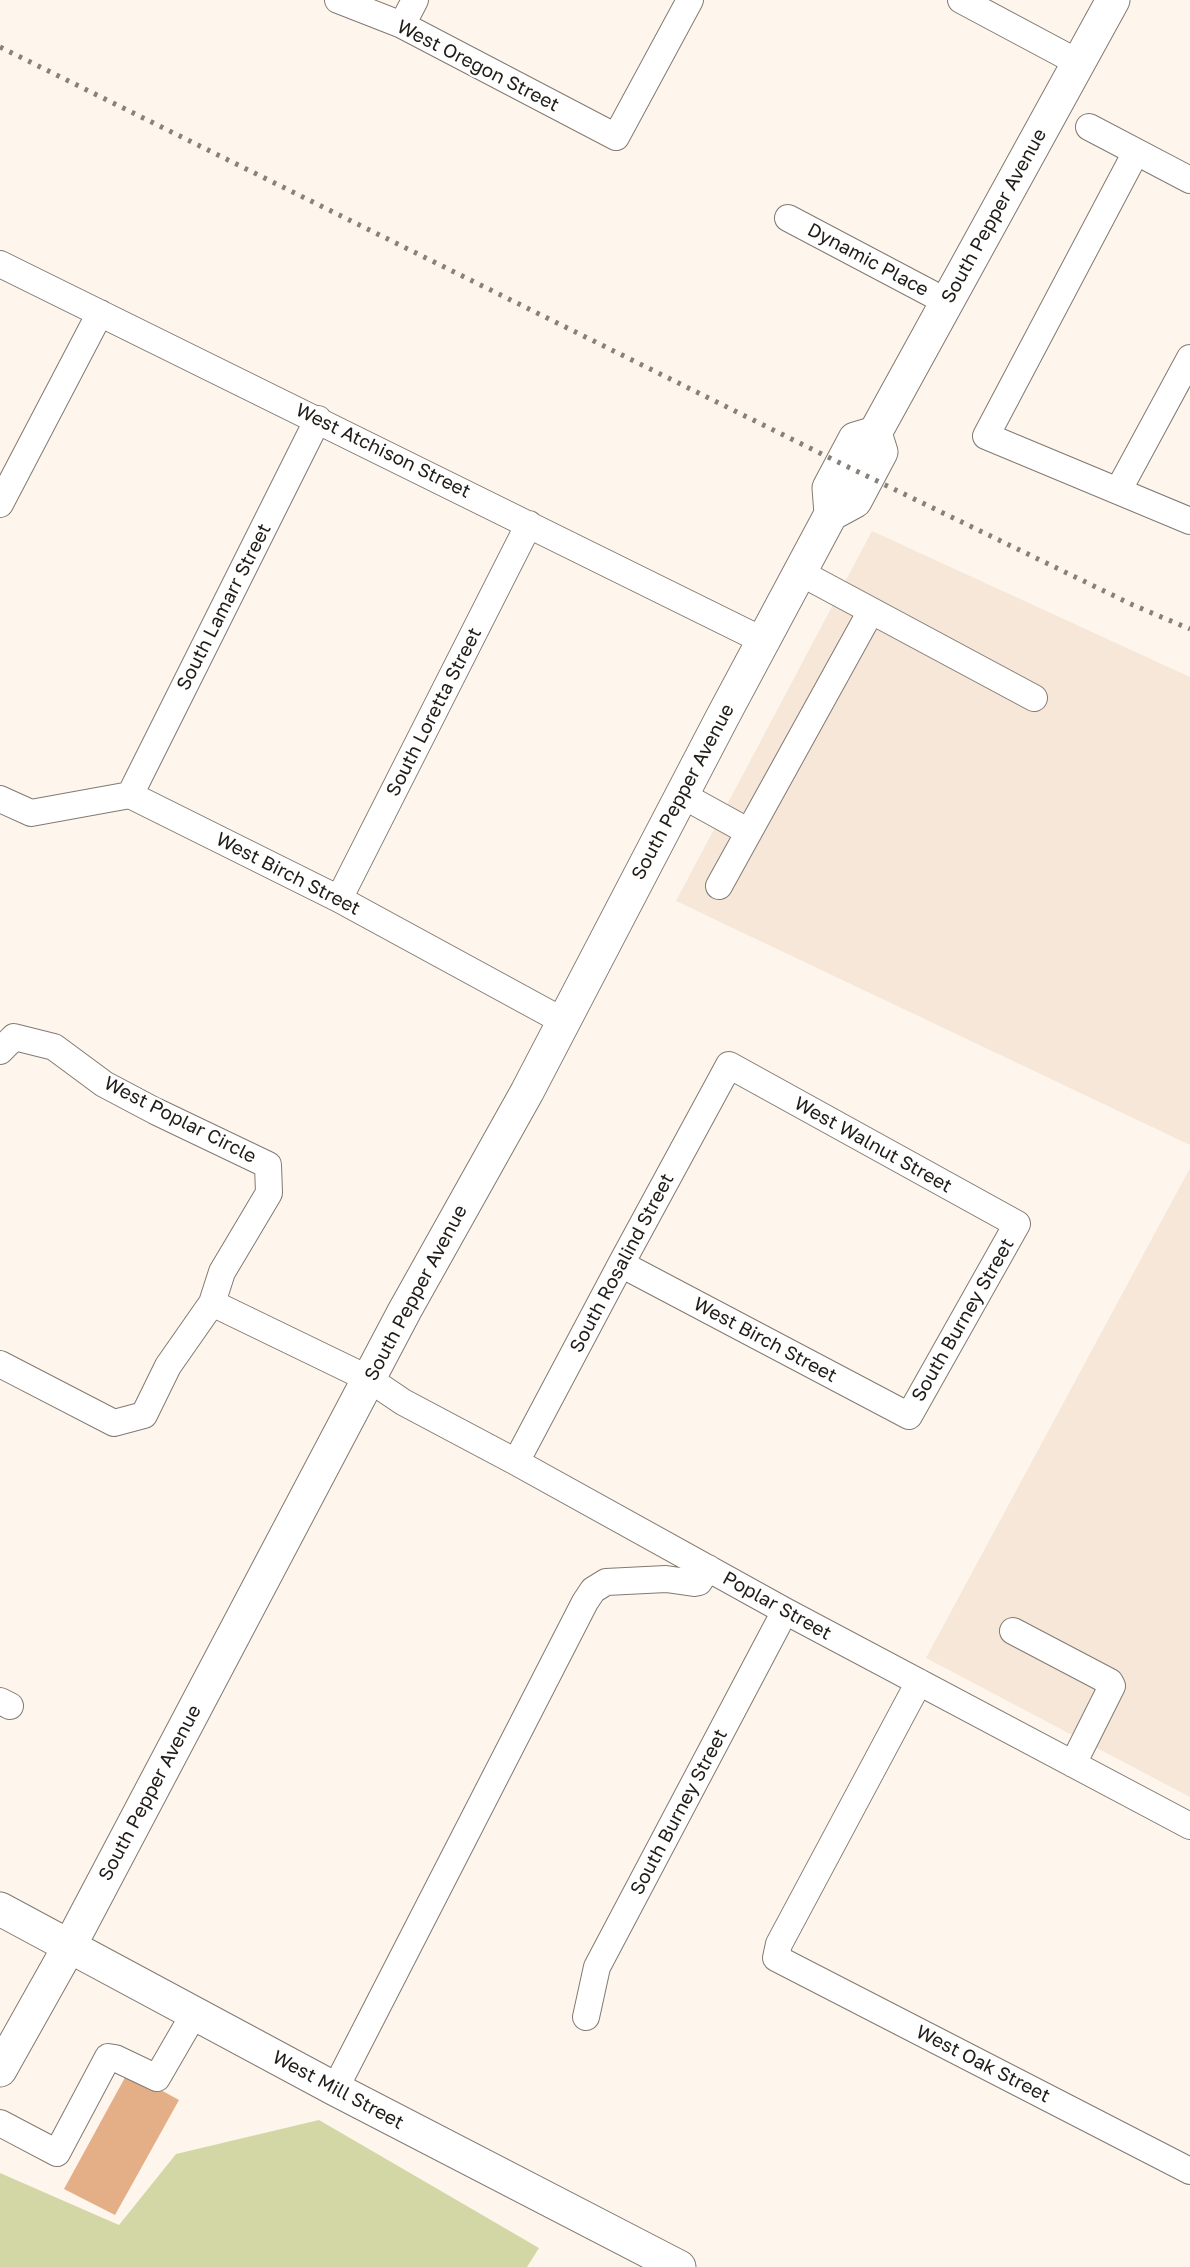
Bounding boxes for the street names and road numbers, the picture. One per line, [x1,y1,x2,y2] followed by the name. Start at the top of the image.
[393,15,563,117] street label: West Oregon Street
[937,125,1051,307] street label: South Pepper Avenue
[803,218,933,302] street label: Dynamic Place
[292,399,474,503] street label: West Atchison Street
[172,520,276,694] street label: South Lamarr Street
[382,624,486,800] street label: South Loretta Street
[627,700,739,884] street label: South Pepper Avenue
[212,828,364,920] street label: West Birch Street
[100,1072,260,1168] street label: West Poplar Circle
[790,1092,956,1198] street label: West Walnut Street
[565,1170,679,1356] street label: South Rosalind Street
[360,1201,472,1385] street label: South Pepper Avenue
[907,1234,1019,1406] street label: South Burney Street
[689,1293,841,1387] street label: West Birch Street
[719,1567,835,1645] street label: Poplar Street
[94,1701,206,1885] street label: South Pepper Avenue
[626,1725,732,1899] street label: South Burney Street
[912,2020,1054,2108] street label: West Oak Street
[268,2046,408,2134] street label: West Mill Street

